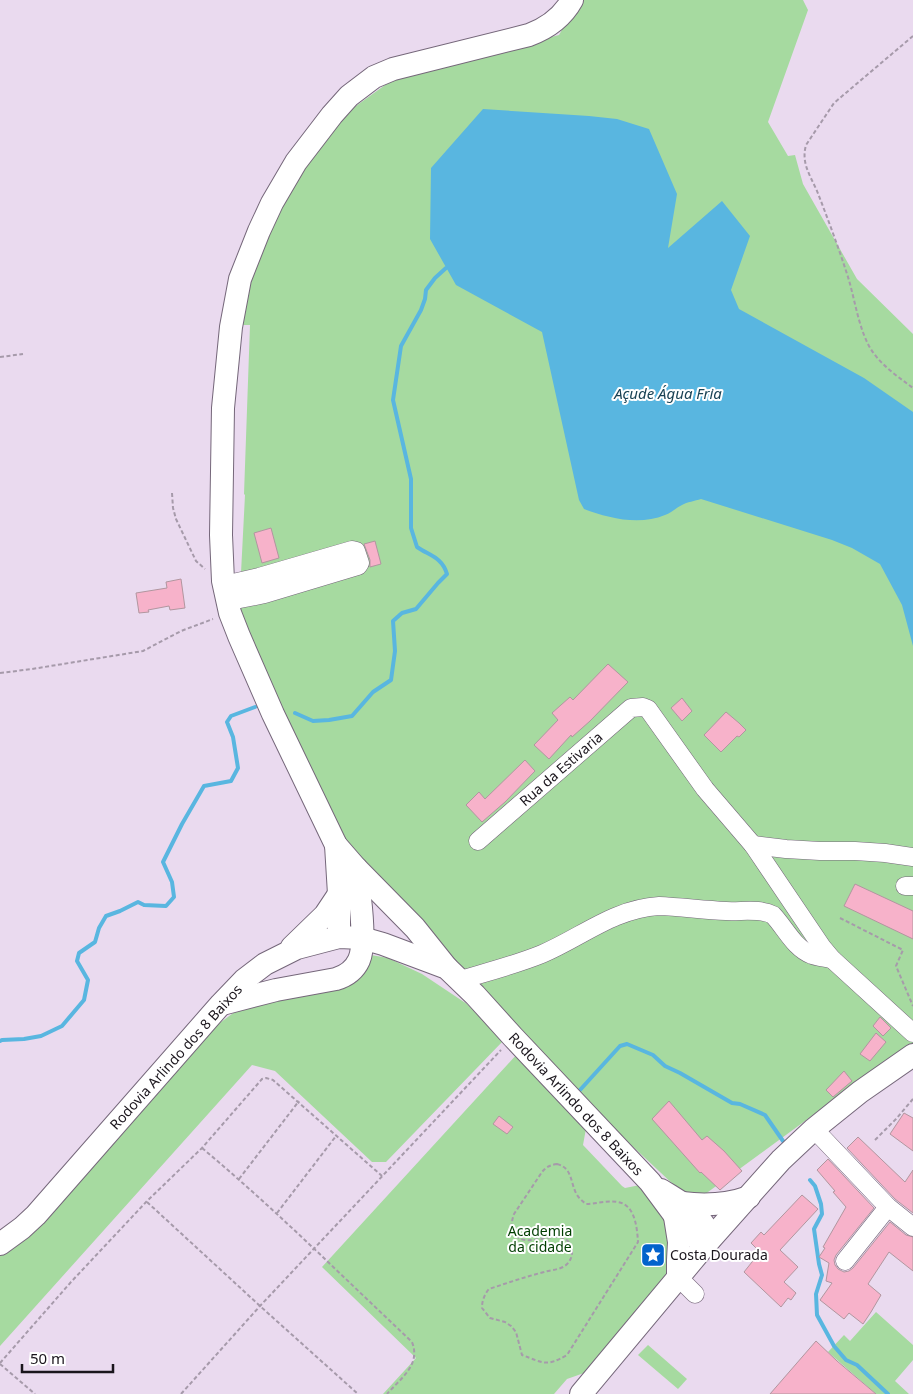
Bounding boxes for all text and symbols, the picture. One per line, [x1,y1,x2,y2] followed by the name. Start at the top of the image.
[613,383,722,403] water label: Açude Água Fria
[515,727,606,810] street label: Rua da Estivaria
[105,980,246,1133] street label: Rodovia Arlindo dos 8 Baixos
[505,1028,648,1180] street label: Rodovia Arlindo dos 8 Baixos
[508,1221,572,1256] park label: Academia da cidade
[640,1242,666,1268] place icon: Costa Dourada
[670,1245,768,1264] place label: Costa Dourada
[22,1342,114,1374] scale bar
[30,1348,65,1368] text: 50 m

